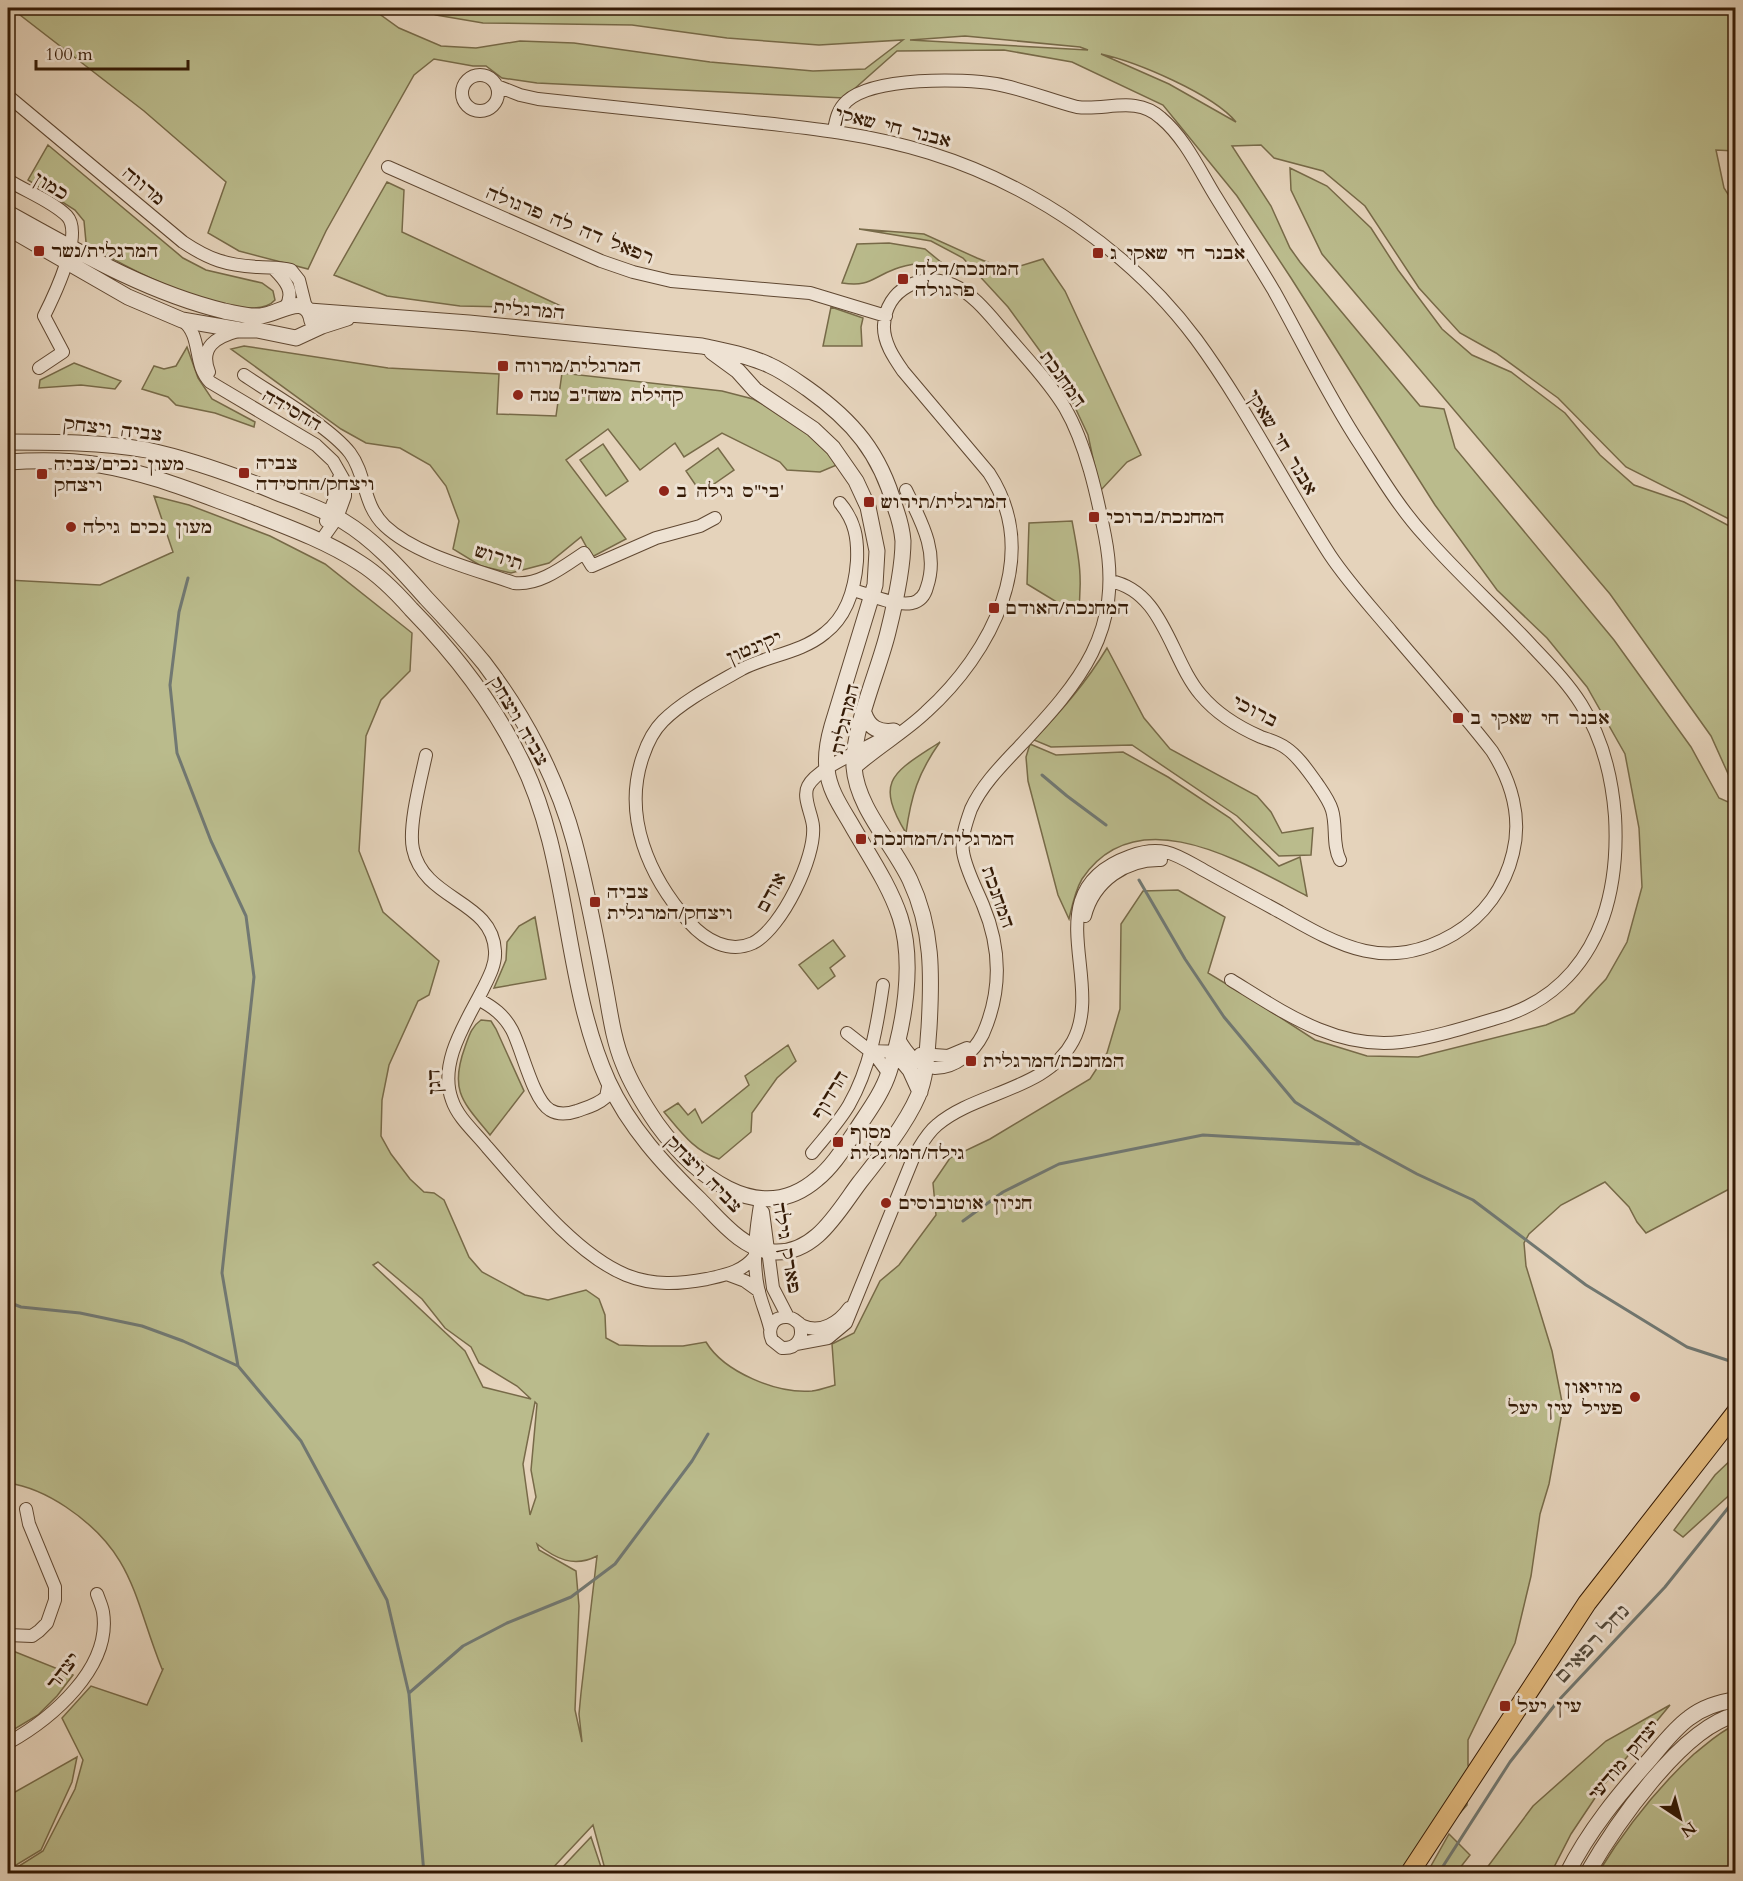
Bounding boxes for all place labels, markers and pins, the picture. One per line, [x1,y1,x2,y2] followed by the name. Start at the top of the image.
[51,239,158,264] place label: המרגלית/נשר
[1110,241,1245,266] place label: אבנר חי שאקי ג
[32,244,46,258] marker: המרגלית/נשר
[1091,246,1105,260] marker: אבנר חי שאקי ג
[915,257,1019,303] place label: המחנכת/דלה פרגולה
[896,272,910,286] marker: המחנכת/דלה פרגולה
[515,354,641,379] place label: המרגלית/מרווה
[496,359,510,373] marker: המרגלית/מרווה
[530,383,684,408] place label: קהילת משה"ב טנה
[511,388,525,402] marker: קהילת משה"ב טנה
[256,451,375,497] place label: צביה ויצחק/החסידה
[54,452,184,498] place label: מעון נכים/צביה ויצחק
[237,466,251,480] marker: צביה ויצחק/החסידה
[35,467,49,481] marker: מעון נכים/צביה ויצחק
[676,479,784,504] place label: בי"ס גילה ב'
[657,484,671,498] marker: בי"ס גילה ב'
[881,490,1007,515] place label: המרגלית/תירוש
[862,495,876,509] marker: המרגלית/תירוש
[1106,505,1225,530] place label: המחנכת/ברוכי
[1087,510,1101,524] marker: המחנכת/ברוכי
[83,515,212,540] place label: מעון נכים גילה
[64,520,78,534] marker: מעון נכים גילה
[1006,596,1129,621] place label: המחנכת/האודם
[987,601,1001,615] marker: המחנכת/האודם
[1470,706,1610,731] place label: אבנר חי שאקי ב
[1451,711,1465,725] marker: אבנר חי שאקי ב
[873,827,1014,852] place label: המרגלית/המחנכת
[854,832,868,846] marker: המרגלית/המחנכת
[607,880,733,926] place label: צביה ויצחק/המרגלית
[588,895,602,909] marker: צביה ויצחק/המרגלית
[983,1049,1124,1074] place label: המחנכת/המרגלית
[964,1054,978,1068] marker: המחנכת/המרגלית
[850,1120,964,1166] place label: מסוף גילה/המרגלית
[831,1135,845,1149] marker: מסוף גילה/המרגלית
[898,1191,1033,1216] place label: חניון אוטובוסים
[879,1196,893,1210] marker: חניון אוטובוסים
[1508,1375,1623,1421] place label: מוזיאון פעיל עין יעל
[1628,1390,1642,1404] marker: מוזיאון פעיל עין יעל
[1517,1694,1582,1719] place label: עין יעל
[1498,1699,1512,1713] marker: עין יעל

